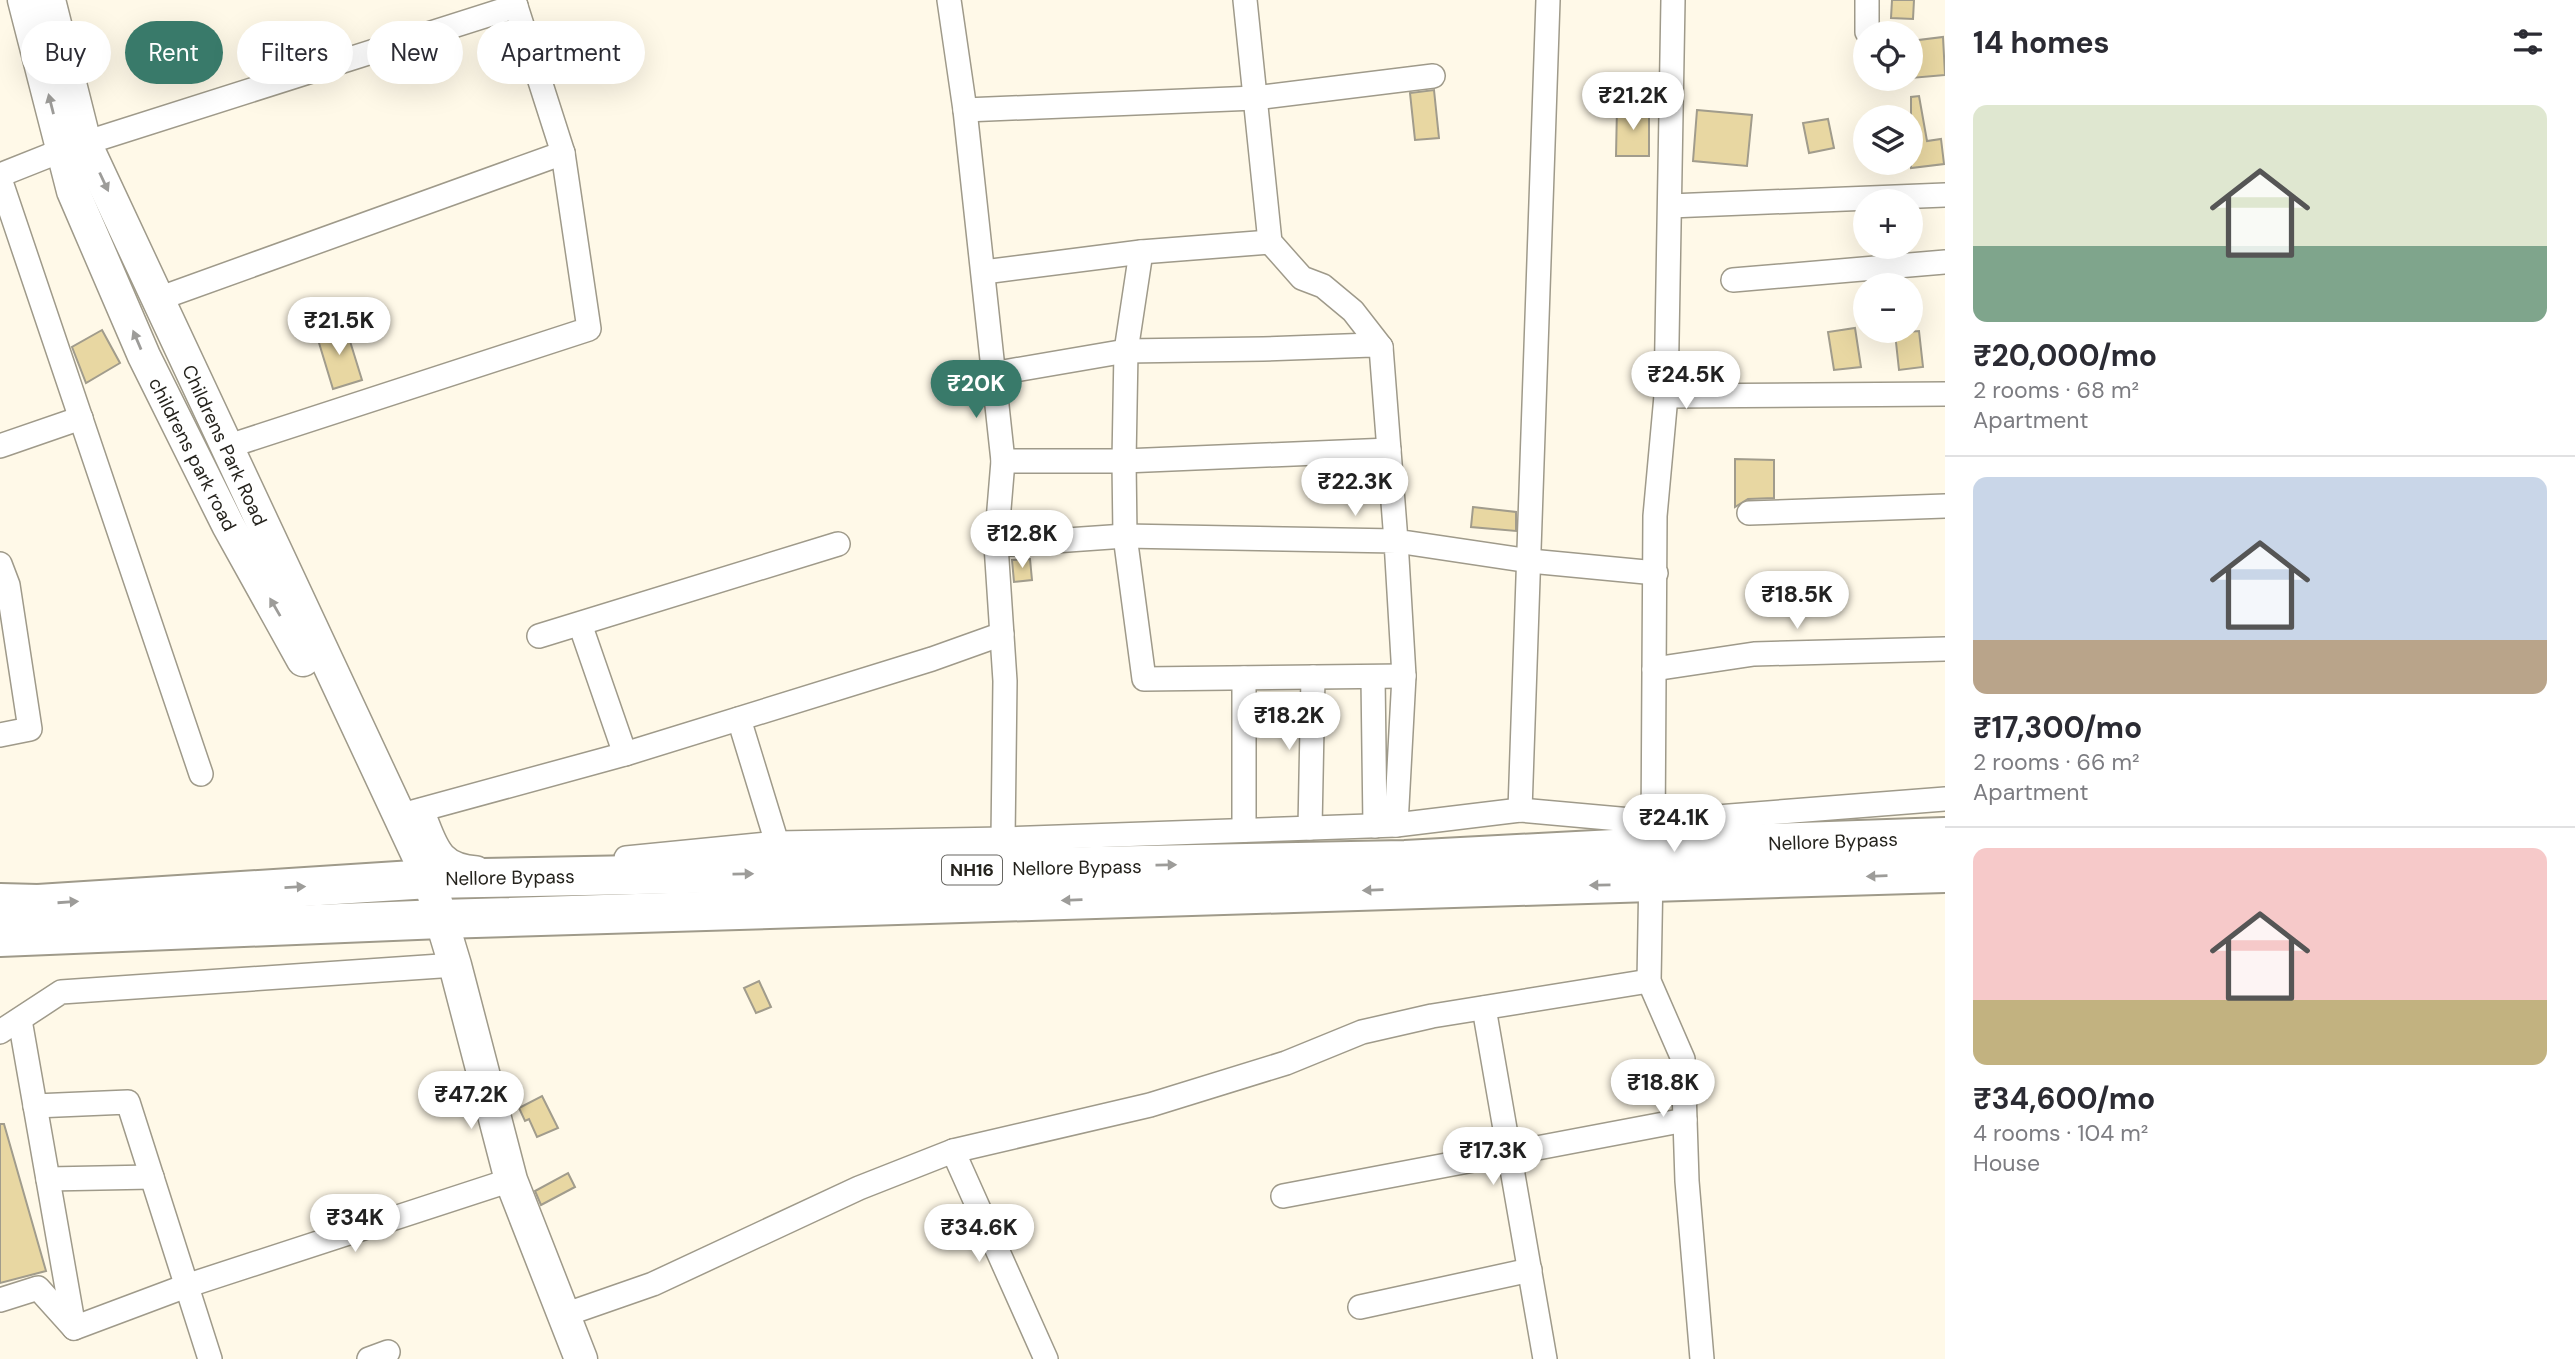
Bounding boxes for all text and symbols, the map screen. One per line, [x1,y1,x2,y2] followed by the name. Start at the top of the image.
[21,21,111,84] chip: Buy
[125,21,223,84] chip: Rent
[237,21,353,84] chip: Filters
[367,21,463,84] chip: New
[477,21,645,84] chip: Apartment
[1853,21,1923,343] map controls
[1853,21,1923,91] button: locate
[1973,23,2110,62] text: 14 homes
[2509,23,2547,61] icon: filters
[1576,72,1690,132] pin: ₹21.2K
[1598,80,1668,110] text: ₹21.2K
[45,93,56,115] one-way arrow
[1853,105,1923,175] button: layers
[2197,150,2323,276] icon: home
[98,172,110,192] one-way arrow
[1853,189,1923,259] button: +
[1853,273,1923,343] button: −
[282,298,396,357] pin: ₹21.5K
[304,305,374,335] text: ₹21.5K
[131,330,143,350] one-way arrow
[1973,336,2157,375] text: ₹20,000/mo
[1629,352,1743,411] pin: ₹24.5K
[1647,359,1725,389] text: ₹24.5K
[935,360,1017,420] pin: ₹20K
[176,361,273,530] street label: Childrens Park Road
[947,368,1005,398] text: ₹20K
[143,373,242,535] street label: childrens park road
[1973,375,2139,405] text: 2 rooms · 68 m²
[1973,405,2088,435] text: Apartment
[1298,458,1412,518] pin: ₹22.3K
[1317,466,1393,496] text: ₹22.3K
[965,510,1079,570] pin: ₹12.8K
[986,518,1058,548] text: ₹12.8K
[2197,522,2323,648] icon: home
[1740,572,1854,631] pin: ₹18.5K
[1761,579,1833,609] text: ₹18.5K
[269,598,281,617] one-way arrow
[1232,692,1346,752] pin: ₹18.2K
[1253,700,1325,730] text: ₹18.2K
[1973,708,2142,747] text: ₹17,300/mo
[1973,747,2140,777] text: 2 rooms · 66 m²
[1973,777,2088,807] text: Apartment
[1617,794,1731,854] pin: ₹24.1K
[1639,802,1709,832] text: ₹24.1K
[1768,827,1898,856] street label: Nellore Bypass
[1012,854,1142,881] street label: Nellore Bypass
[942,856,1002,884] road number: NH16
[1156,860,1178,871] one-way arrow
[445,864,575,891] street label: Nellore Bypass
[732,868,754,879] one-way arrow
[1866,870,1888,881] one-way arrow
[1589,879,1611,891] one-way arrow
[284,881,306,892] one-way arrow
[1362,884,1384,895] one-way arrow
[2197,893,2323,1019] icon: home
[1061,895,1083,906] one-way arrow
[57,896,79,907] one-way arrow
[1606,1060,1720,1119] pin: ₹18.8K
[1627,1067,1699,1097] text: ₹18.8K
[414,1072,528,1131] pin: ₹47.2K
[434,1079,508,1109] text: ₹47.2K
[1973,1079,2155,1118] text: ₹34,600/mo
[1973,1118,2148,1148] text: 4 rooms · 104 m²
[1436,1128,1550,1187] pin: ₹17.3K
[1459,1135,1527,1165] text: ₹17.3K
[1973,1148,2040,1178] text: House
[314,1194,396,1254] pin: ₹34K
[326,1202,384,1232] text: ₹34K
[922,1204,1036,1264] pin: ₹34.6K
[940,1212,1018,1242] text: ₹34.6K

